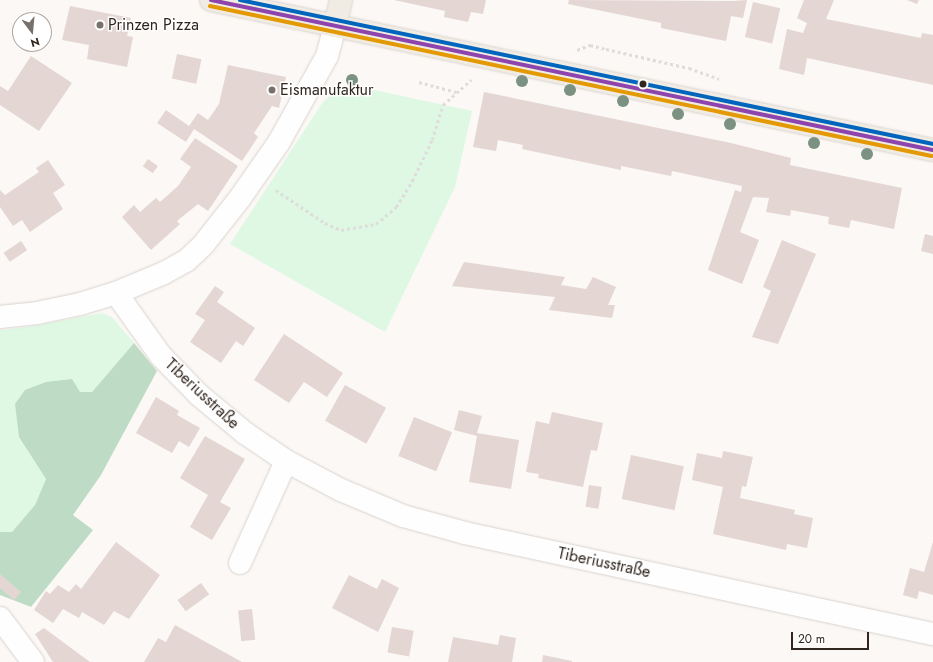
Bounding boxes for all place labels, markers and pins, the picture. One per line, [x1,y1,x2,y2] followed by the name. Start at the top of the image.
[108,15,199,35] place label: Prinzen Pizza
[95,20,105,30] marker: Prinzen Pizza
[638,79,648,89] unlabelled marker
[280,80,373,100] place label: Eismanufaktur
[267,85,277,95] marker: Eismanufaktur

